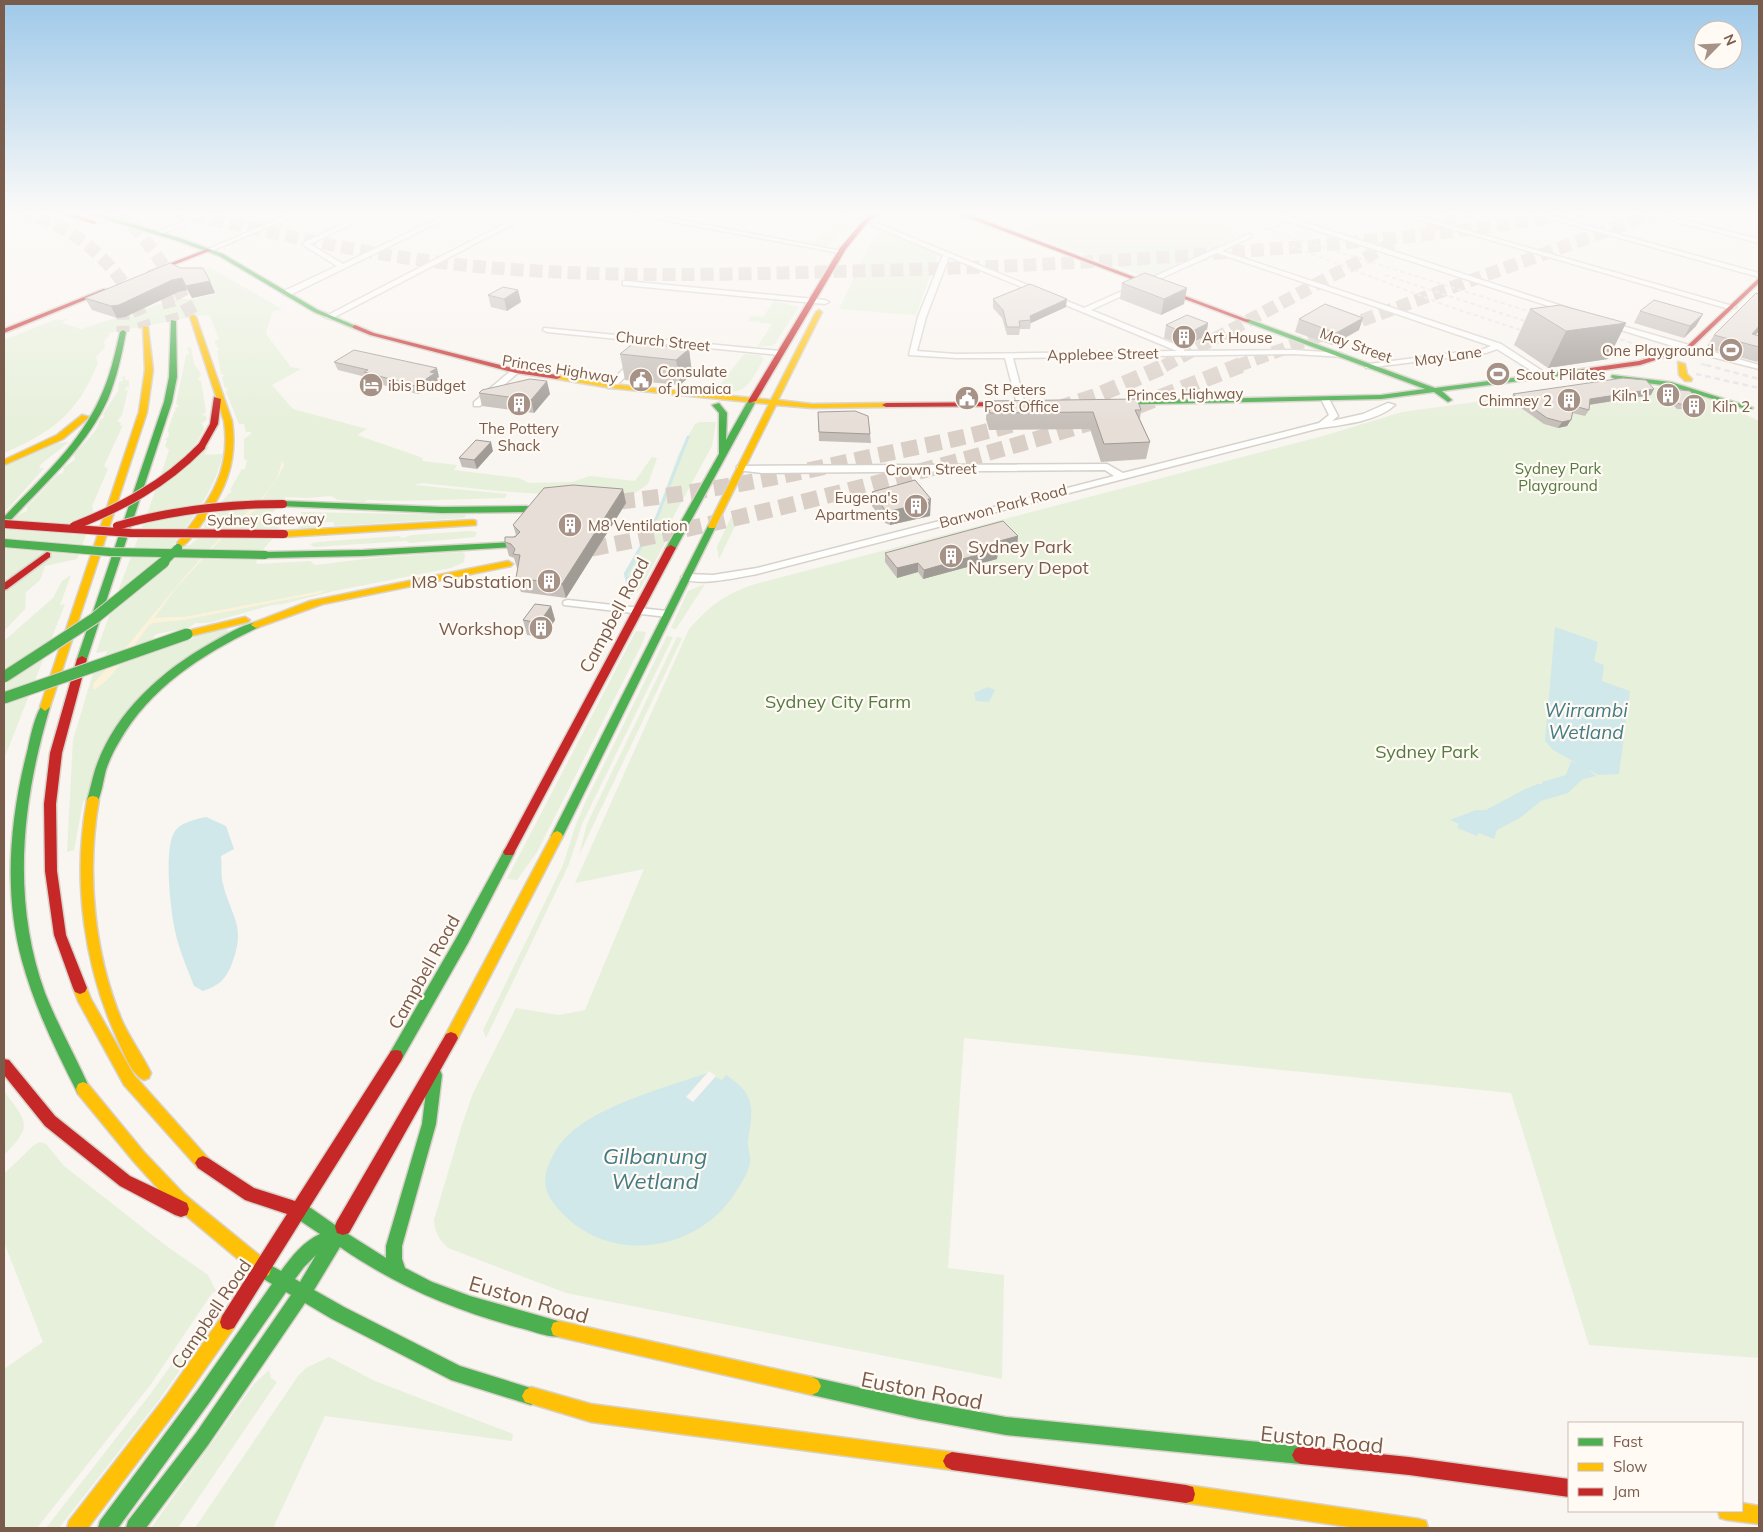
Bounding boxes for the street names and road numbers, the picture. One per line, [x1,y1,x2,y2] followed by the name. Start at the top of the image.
[1317,323,1395,367] street label: May Street
[615,327,711,355] street label: Church Street
[1413,342,1483,370] street label: May Lane
[1047,344,1159,364] street label: Applebee Street
[501,350,619,388] street label: Princes Highway
[1126,383,1244,405] street label: Princes Highway
[885,459,977,479] street label: Crown Street
[937,480,1069,532] street label: Barwon Park Road
[207,508,325,530] street label: Sydney Gateway
[574,553,654,677] street label: Campbell Road
[383,911,465,1033] street label: Campbell Road
[166,1255,256,1373] street label: Campbell Road
[466,1270,592,1328] street label: Euston Road
[859,1365,985,1415] street label: Euston Road
[1259,1420,1385,1458] street label: Euston Road

